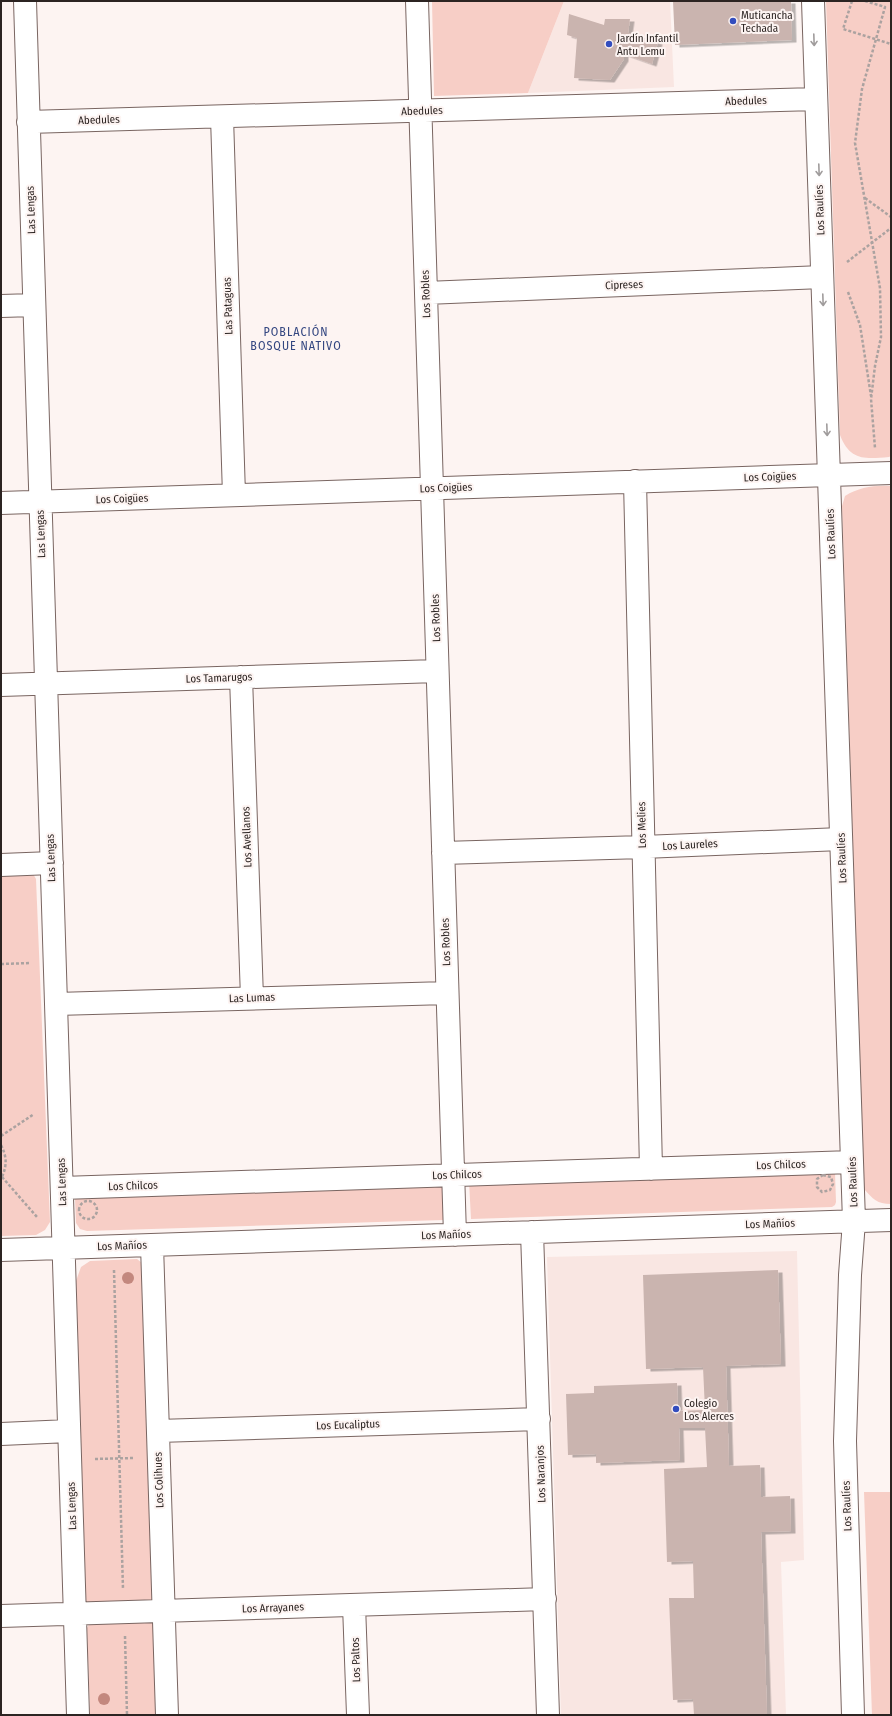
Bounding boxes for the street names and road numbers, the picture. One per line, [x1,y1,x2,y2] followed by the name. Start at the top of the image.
[725,94,767,108] street label: Abedules
[401,104,443,118] street label: Abedules
[78,113,120,127] street label: Abedules
[813,184,827,235] street label: Los Raulíes
[24,185,38,234] street label: Las Lengas
[419,269,433,318] street label: Los Robles
[220,277,236,335] street label: Las Pataguas
[605,278,644,292] street label: Cipreses
[744,470,797,484] street label: Los Coigües
[420,481,473,495] street label: Los Coigües
[96,492,149,506] street label: Los Coigües
[824,508,838,559] street label: Los Raulíes
[34,509,48,558] street label: Las Lengas
[429,593,443,642] street label: Los Robles
[186,670,253,686] street label: Los Tamarugos
[635,801,649,848] street label: Los Melies
[239,806,255,868] street label: Los Avellanos
[835,832,849,883] street label: Los Raulíes
[44,833,58,882] street label: Las Lengas
[662,837,718,853] street label: Los Laureles
[439,917,453,966] street label: Los Robles
[229,991,276,1005] street label: Las Lumas
[846,1156,860,1207] street label: Los Raulíes
[55,1157,69,1206] street label: Las Lengas
[756,1158,806,1172] street label: Los Chilcos
[432,1168,482,1182] street label: Los Chilcos
[108,1179,158,1193] street label: Los Chilcos
[745,1217,795,1231] street label: Los Mañíos
[421,1228,471,1242] street label: Los Mañíos
[97,1239,147,1253] street label: Los Mañíos
[316,1417,380,1433] street label: Los Eucaliptus
[533,1445,549,1503] street label: Los Naranjos
[152,1451,166,1508] street label: Los Colihues
[840,1480,854,1531] street label: Los Raulíes
[65,1481,79,1530] street label: Las Lengas
[242,1600,305,1616] street label: Los Arrayanes
[349,1637,363,1683] street label: Los Paltos

